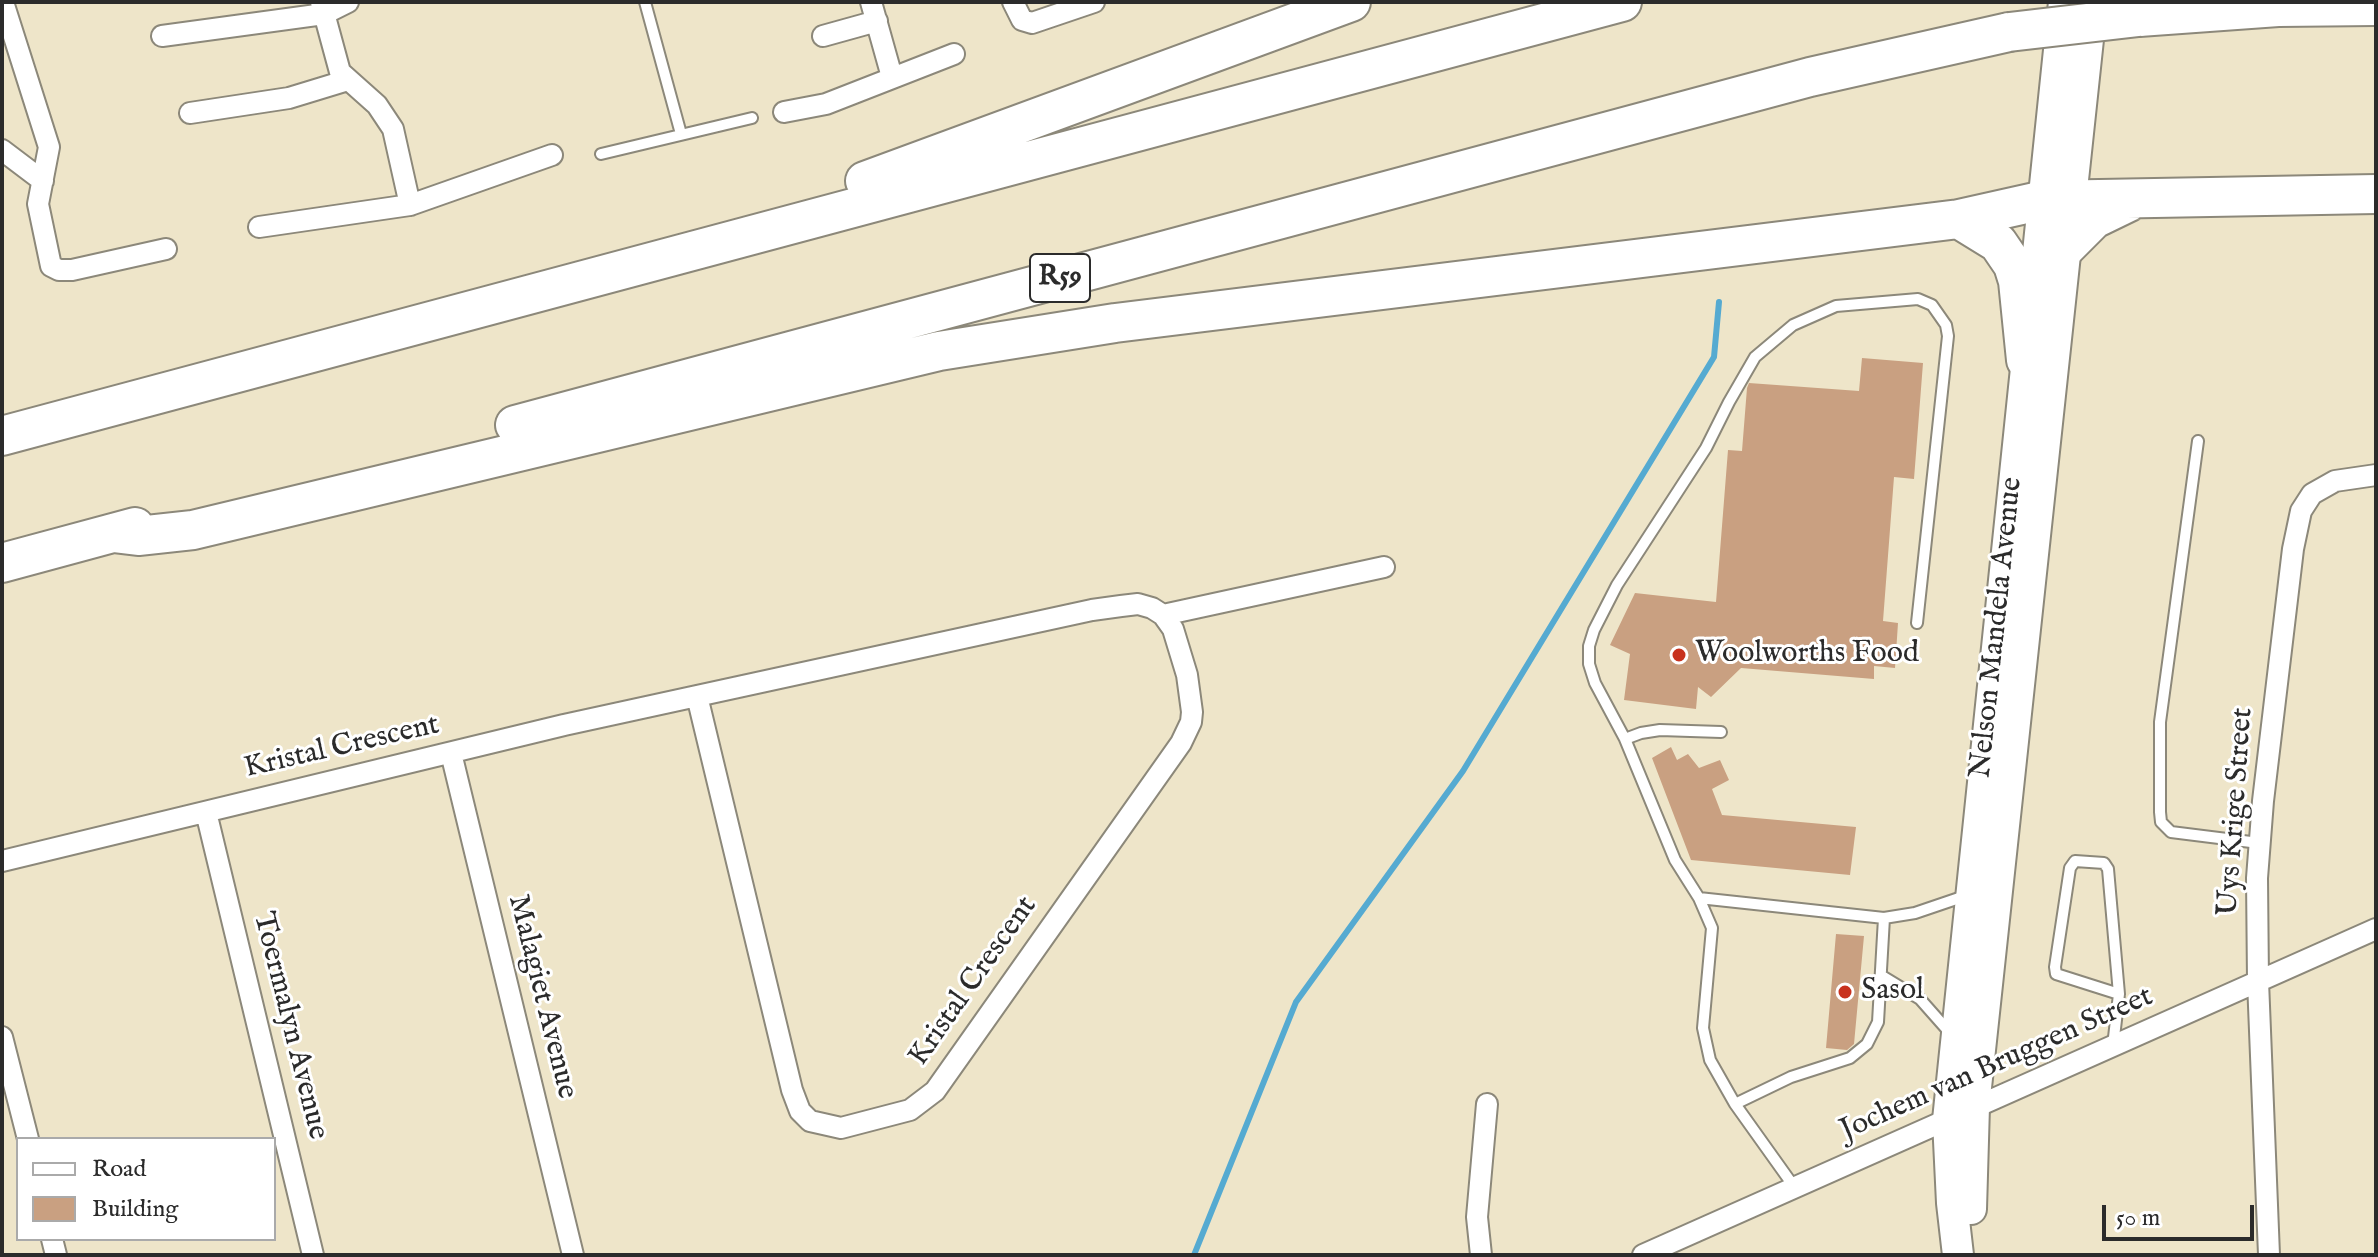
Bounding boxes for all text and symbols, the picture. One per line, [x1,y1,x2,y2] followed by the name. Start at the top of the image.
[1030,254,1090,302] road number: R59
[1964,476,2032,780] street label: Nelson Mandela Avenue
[1695,637,1919,673] place label: Woolworths Food
[1670,646,1688,664] marker: Woolworths Food
[2212,707,2262,917] street label: Uys Krige Street
[241,708,443,788] street label: Kristal Crescent
[902,890,1046,1074] street label: Kristal Crescent
[498,891,584,1103] street label: Malagiet Avenue
[243,909,335,1143] street label: Toermalyn Avenue
[1861,974,1924,1010] place label: Sasol
[1835,980,2159,1150] street label: Jochem van Bruggen Street
[1836,983,1854,1001] marker: Sasol
[16,1137,276,1241] legend
[92,1154,146,1185] text: Road
[2106,1189,2258,1239] scale bar
[92,1194,178,1225] text: Building
[2116,1203,2160,1234] text: 50 m

